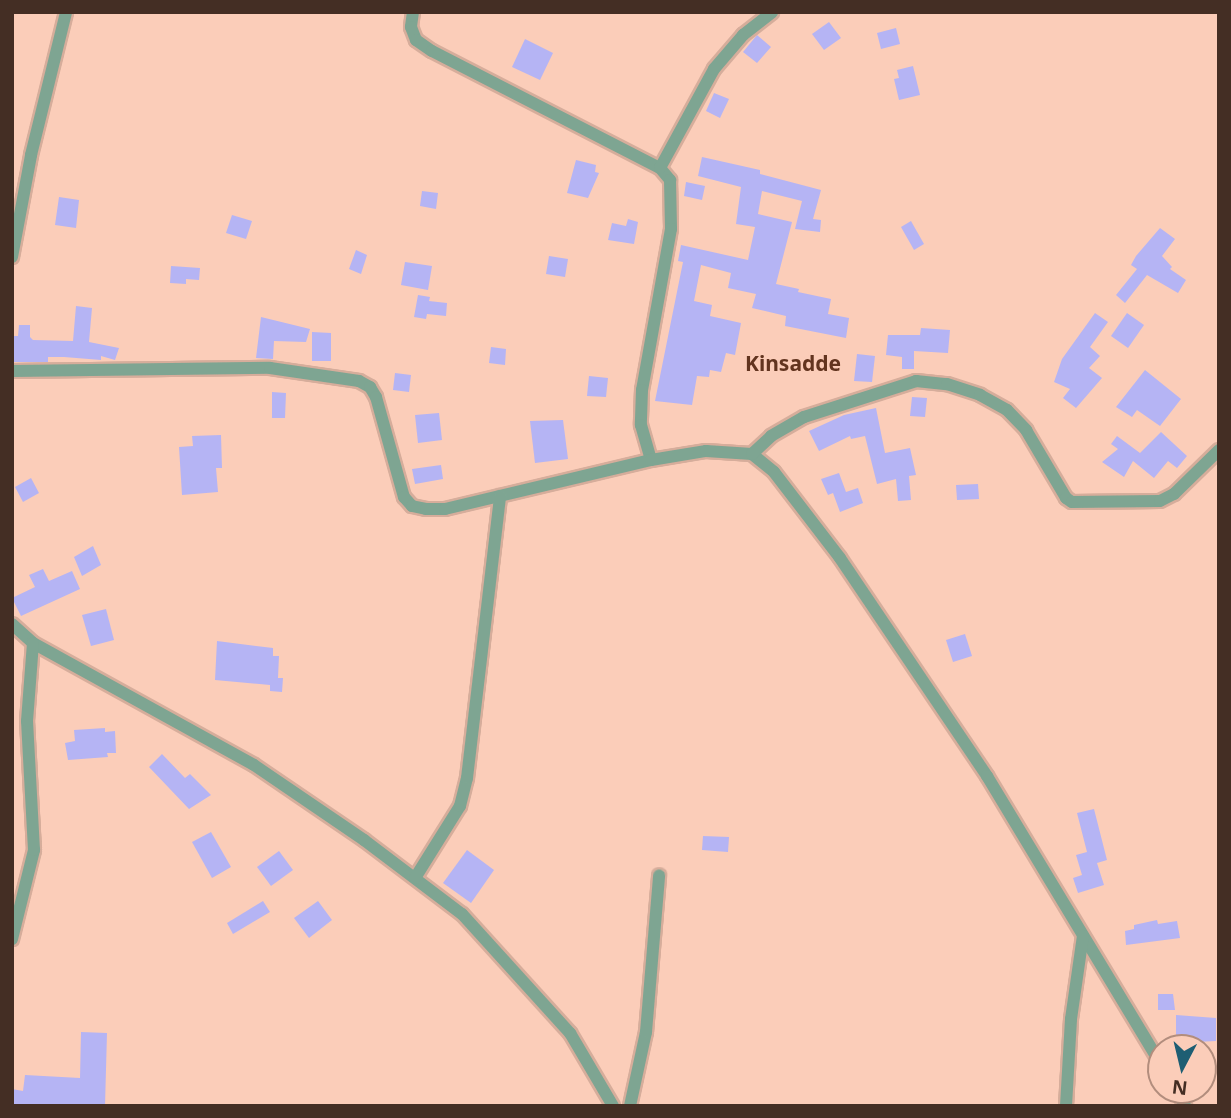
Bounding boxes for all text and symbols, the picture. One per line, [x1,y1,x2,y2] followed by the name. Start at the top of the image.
[745,350,841,376] district label: Kinsadde
[1147,1034,1217,1104] north arrow
[1170,1074,1189,1102] text: N

